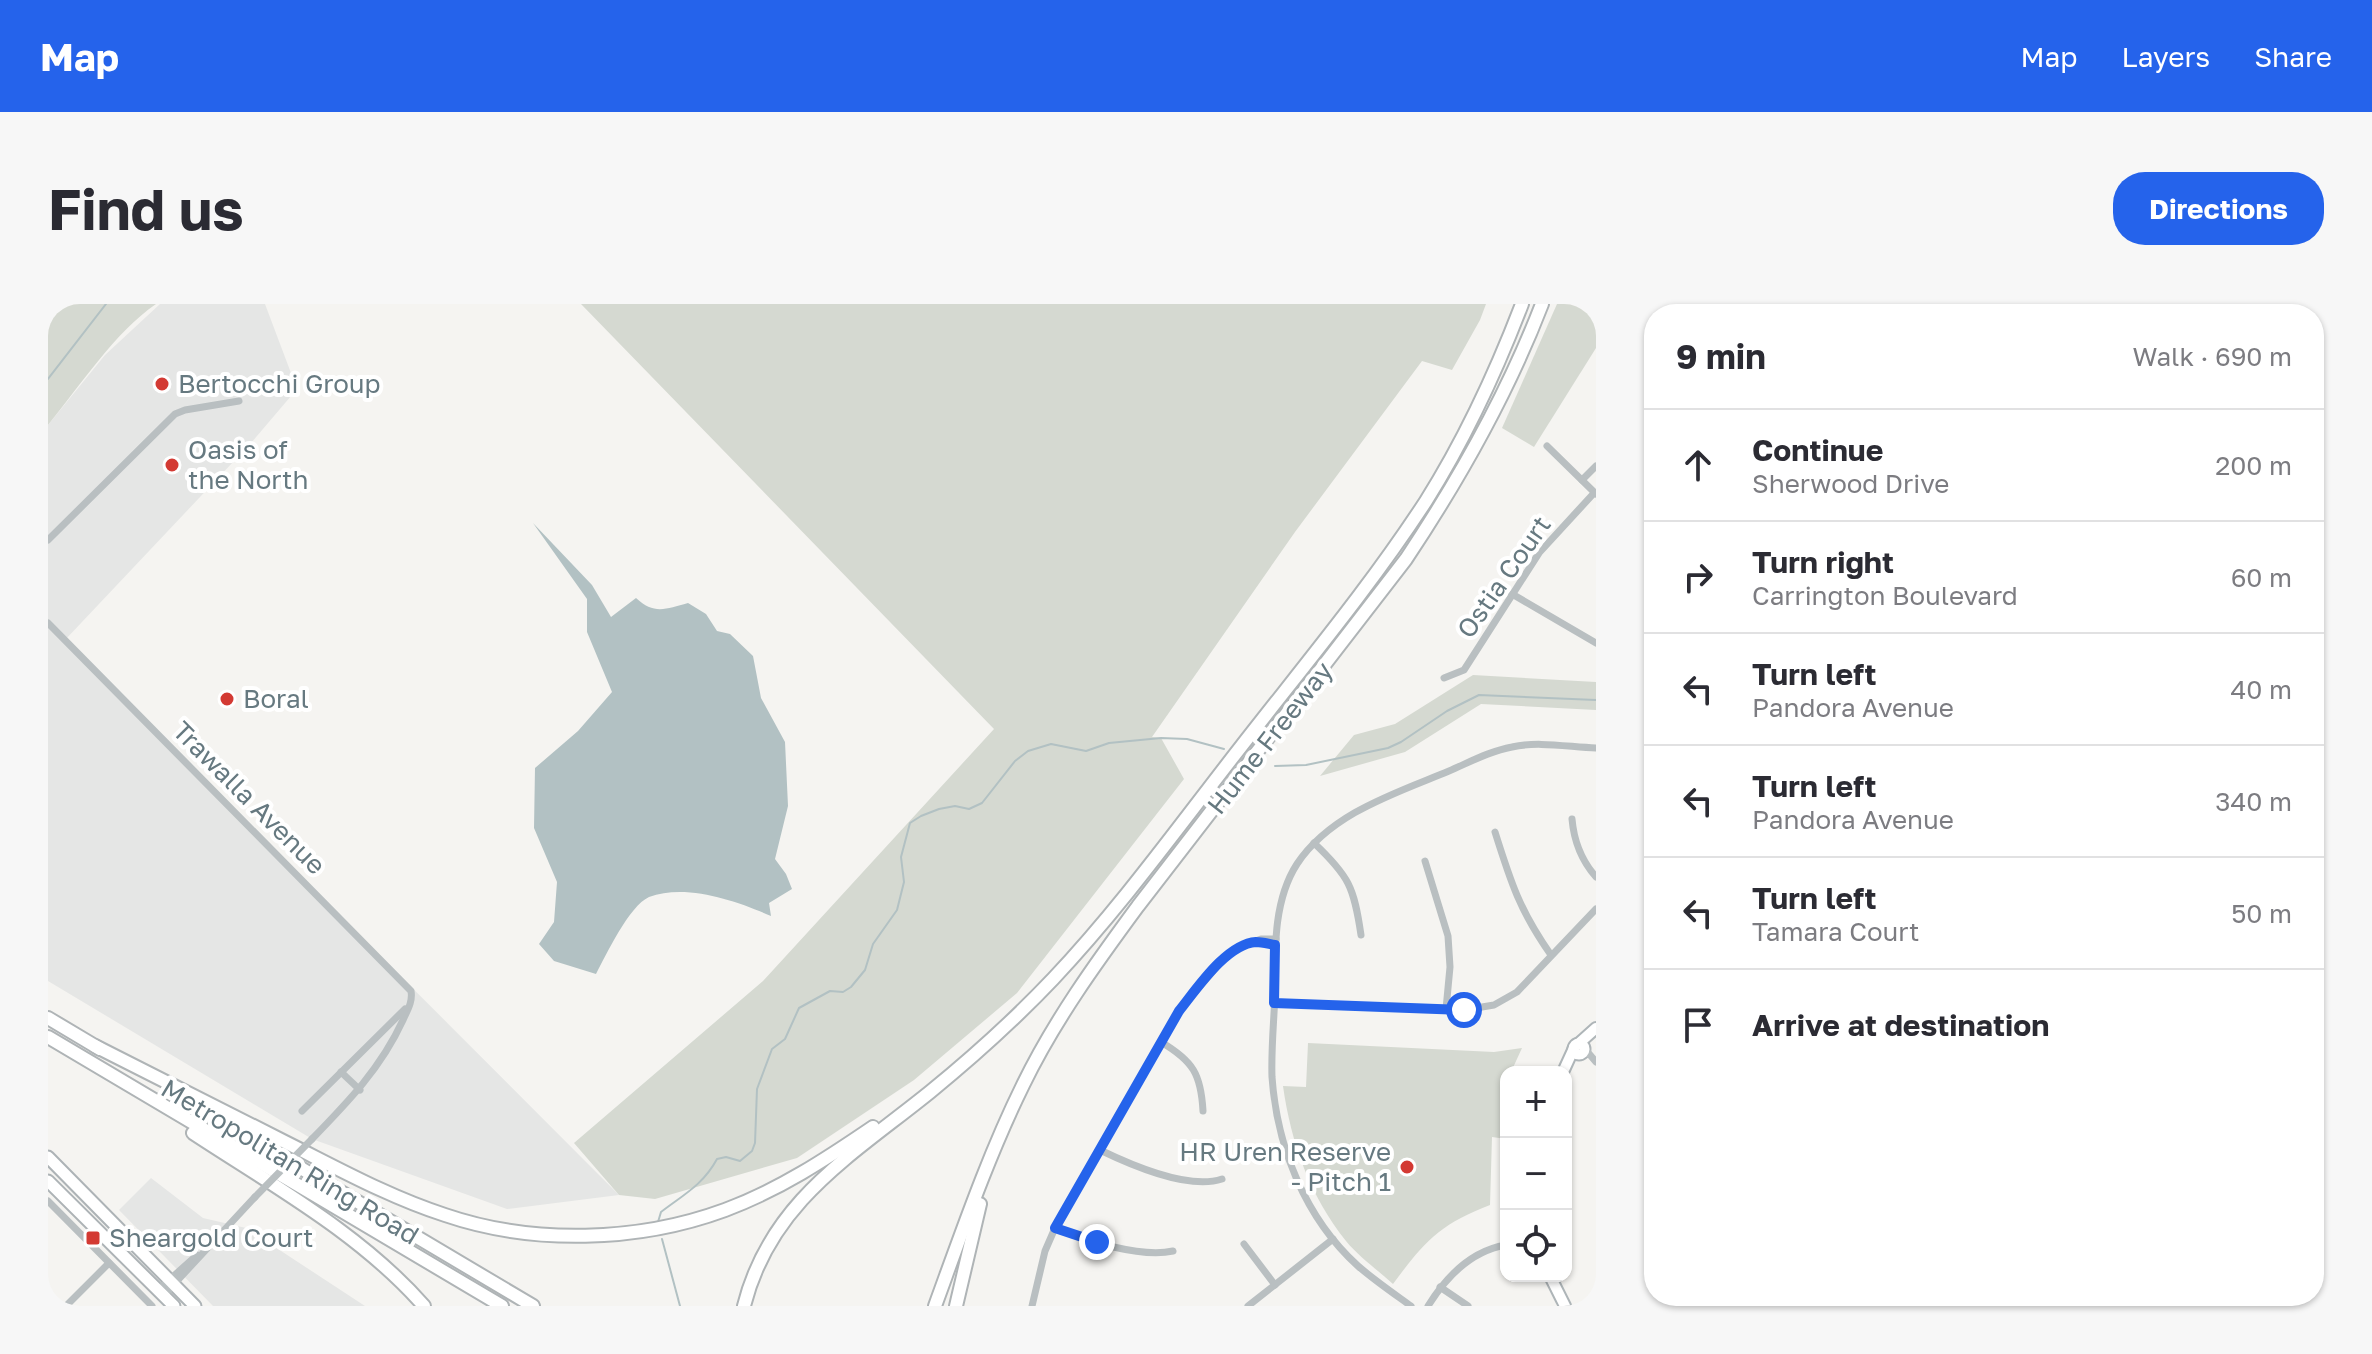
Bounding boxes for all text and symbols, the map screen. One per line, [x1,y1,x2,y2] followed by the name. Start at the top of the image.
[40,34,119,79] text: Map
[2020,40,2078,73] text: Map
[2122,40,2210,73] text: Layers
[2254,40,2332,73] text: Share
[2113,172,2324,245] button: Directions
[48,175,244,242] text: Find us
[1676,336,1766,376] text: 9 min
[2132,341,2292,372] text: Walk · 690 m
[178,368,381,399] place label: Bertocchi Group
[153,375,171,393] marker: Bertocchi Group
[1752,432,1883,468] text: Continue
[188,434,308,495] place label: Oasis of the North
[1676,443,1720,487] icon: ahead
[2215,450,2292,481] text: 200 m
[163,456,181,474] marker: Oasis of the North
[1752,468,1949,499] text: Sherwood Drive
[1450,510,1557,644] street label: Ostia Court
[1752,544,1894,580] text: Turn right
[1676,555,1720,599] icon: right
[2231,562,2292,593] text: 60 m
[1752,580,2018,611] text: Carrington Boulevard
[1201,655,1339,820] street label: Hume Freeway
[1752,656,1877,692] text: Turn left
[1676,667,1720,711] icon: left
[2231,674,2292,705] text: 40 m
[243,683,309,714] place label: Boral
[218,690,236,708] marker: Boral
[1752,692,1954,723] text: Pandora Avenue
[167,715,332,880] street label: Trawalla Avenue
[1752,768,1877,804] text: Turn left
[1676,779,1720,823] icon: left
[2215,786,2292,817] text: 340 m
[1752,804,1954,835] text: Pandora Avenue
[1752,880,1877,916] text: Turn left
[1676,891,1720,935] icon: left
[2231,898,2292,929] text: 50 m
[1752,916,1919,947] text: Tamara Court
[1446,992,1482,1028] route start
[1676,1003,1720,1047] icon: arrive
[1752,1007,2049,1043] text: Arrive at destination
[1500,1066,1572,1282] map controls
[1500,1066,1572,1138] button: +
[156,1072,425,1251] street label: Metropolitan Ring Road
[1179,1136,1391,1197] place label: HR Uren Reserve - Pitch 1
[1500,1138,1572,1210] button: −
[1398,1158,1416,1176] marker: HR Uren Reserve - Pitch 1
[1500,1210,1572,1282] button: locate
[109,1222,314,1253] place label: Sheargold Court
[1079,1224,1115,1260] route end
[84,1229,102,1247] marker: Sheargold Court

